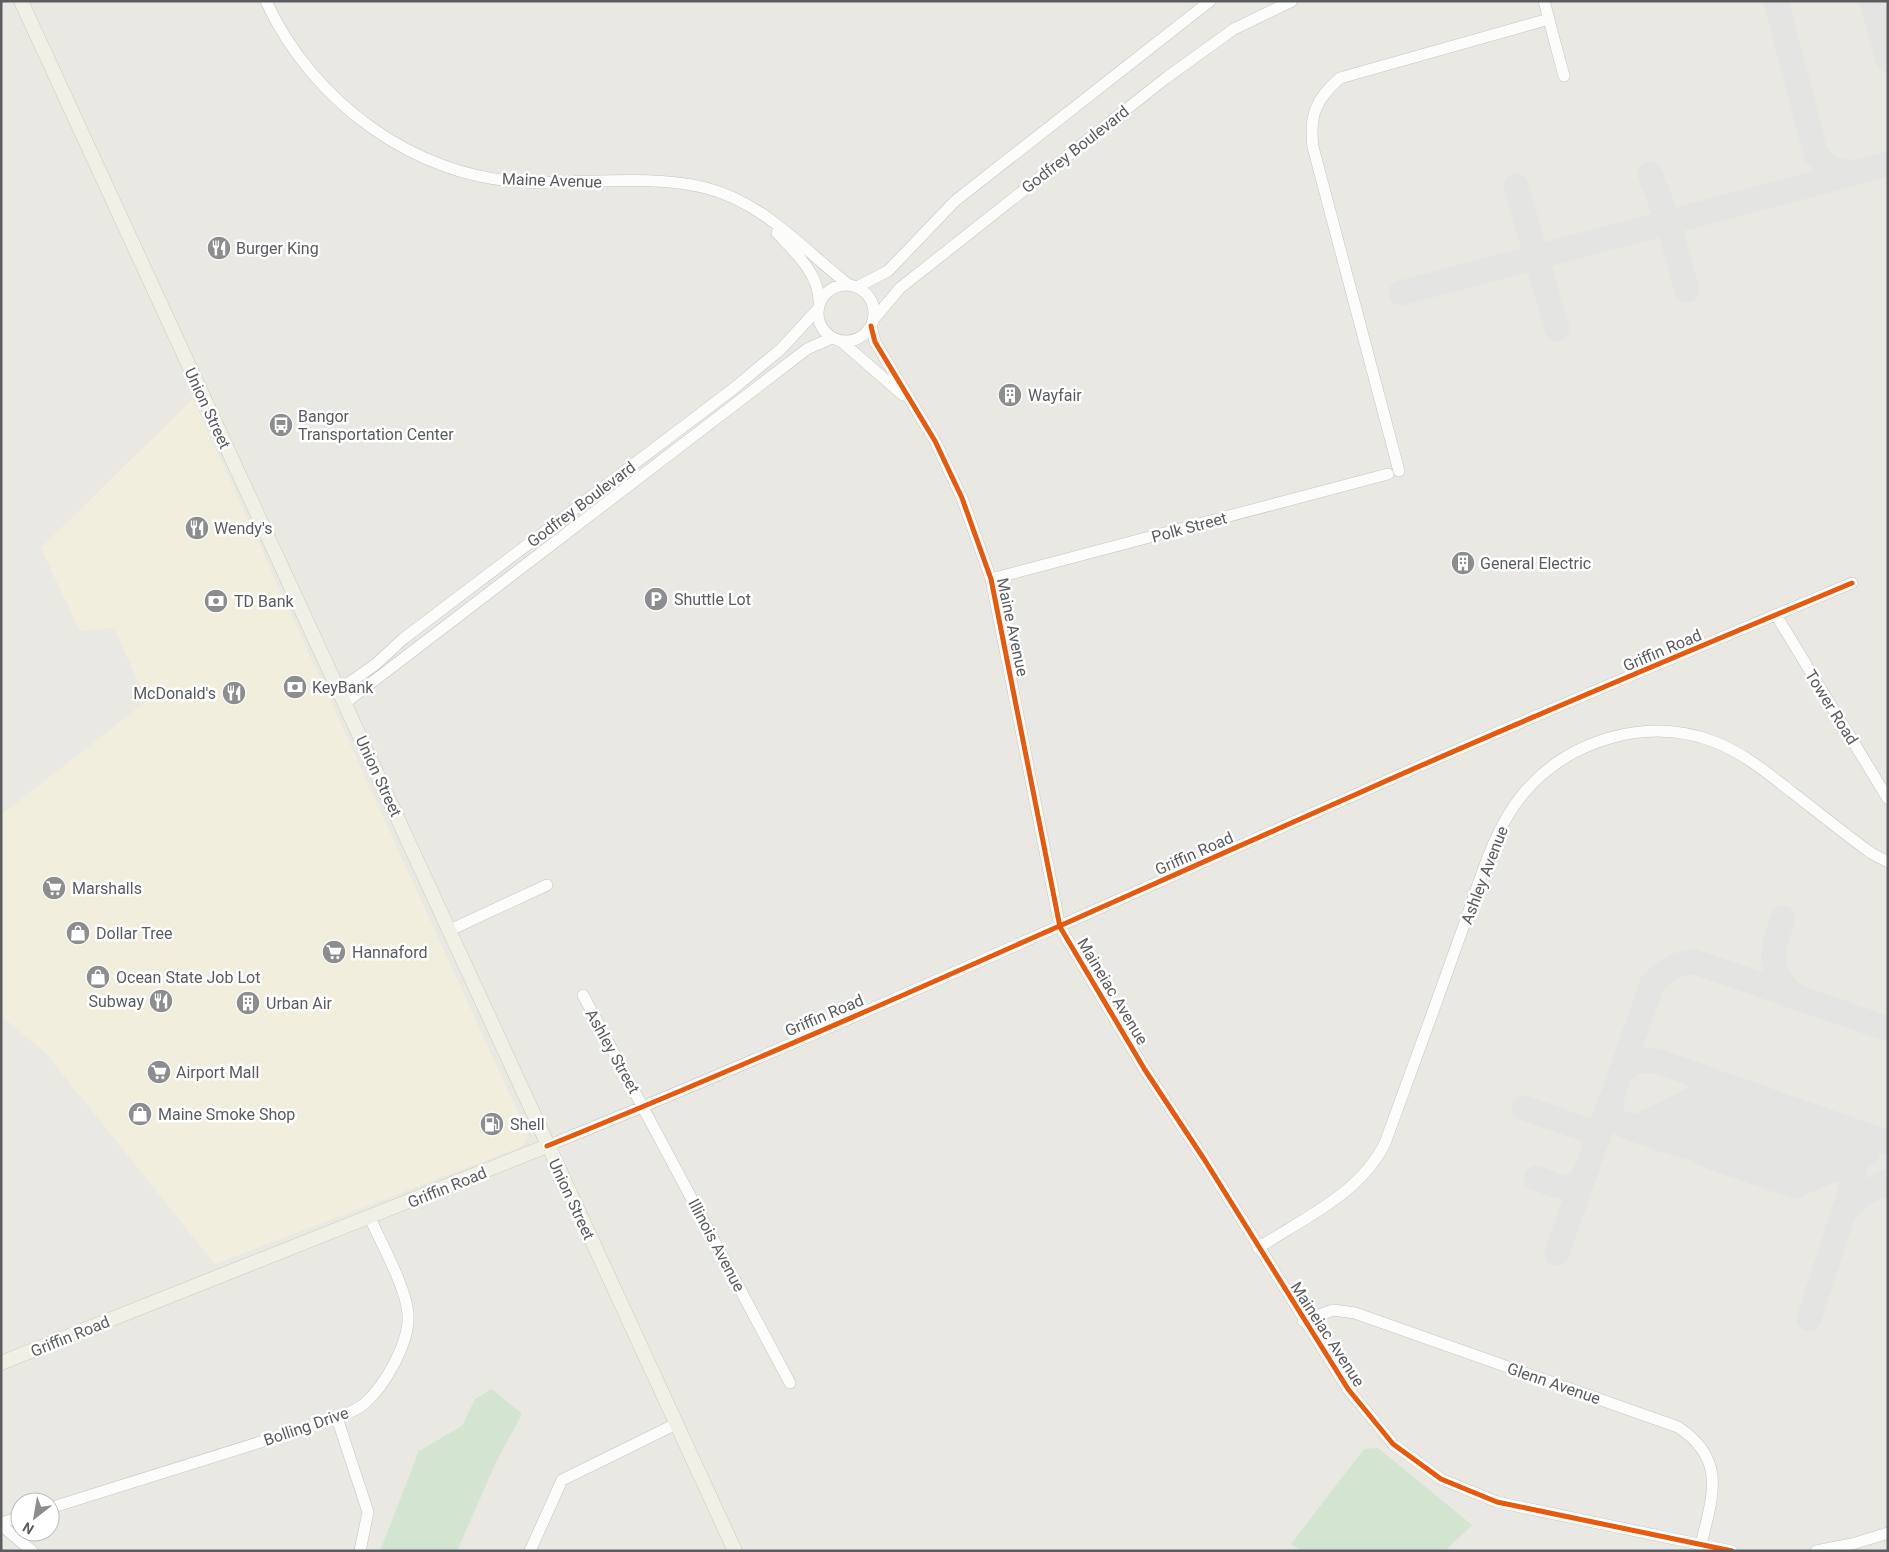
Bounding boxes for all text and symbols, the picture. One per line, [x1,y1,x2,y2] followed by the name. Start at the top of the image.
[1018,102,1133,197] street label: Godfrey Boulevard
[502,169,602,192] street label: Maine Avenue
[206,235,232,261] restaurant icon: Burger King
[236,239,319,258] place label: Burger King
[181,365,235,452] street label: Union Street
[997,382,1023,408] building icon: Wayfair
[1028,386,1082,405] place label: Wayfair
[298,407,454,444] place label: Bangor Transportation Center
[268,412,294,438] bus stop icon: Bangor Transportation Center
[523,458,639,551] street label: Godfrey Boulevard
[1149,508,1229,547] street label: Polk Street
[184,515,210,541] restaurant icon: Wendy's
[214,519,272,538] place label: Wendy's
[1450,550,1476,576] building icon: General Electric
[1480,554,1591,573] place label: General Electric
[993,576,1032,678] street label: Maine Avenue
[643,586,669,612] parking icon: Shuttle Lot
[203,588,229,614] bank icon: TD Bank
[674,590,751,609] place label: Shuttle Lot
[234,592,295,611] place label: TD Bank
[1620,625,1704,675] street label: Griffin Road
[1801,666,1862,748] street label: Tower Road
[282,674,308,700] bank icon: KeyBank
[312,678,374,697] place label: KeyBank
[221,680,247,706] restaurant icon: McDonald's
[133,684,216,703] place label: McDonald's
[352,733,406,820] street label: Union Street
[1457,823,1512,927] street label: Ashley Avenue
[1152,828,1236,879] street label: Griffin Road
[41,875,67,901] supermarket icon: Marshalls
[72,879,142,898] place label: Marshalls
[65,920,91,946] shop icon: Dollar Tree
[96,924,172,943] place label: Dollar Tree
[1073,934,1152,1048] street label: Maineiac Avenue
[321,939,347,965] supermarket icon: Hannaford
[352,943,427,962] place label: Hannaford
[85,964,111,990] shop icon: Ocean State Job Lot
[116,968,260,987] place label: Ocean State Job Lot
[148,988,174,1014] restaurant icon: Subway
[235,990,261,1016] building icon: Urban Air
[782,990,866,1040] street label: Griffin Road
[89,992,144,1011] place label: Subway
[266,994,333,1013] place label: Urban Air
[582,1006,644,1097] street label: Ashley Street
[146,1059,172,1085] supermarket icon: Airport Mall
[176,1063,259,1082] place label: Airport Mall
[127,1101,153,1127] shop icon: Maine Smoke Shop
[158,1105,295,1124] place label: Maine Smoke Shop
[479,1111,505,1137] fuel station icon: Shell
[510,1115,545,1134] place label: Shell
[545,1156,599,1243] street label: Union Street
[405,1163,489,1212] street label: Griffin Road
[684,1196,749,1295] street label: Illinois Avenue
[1287,1278,1369,1390] street label: Maineiac Avenue
[28,1312,112,1361] street label: Griffin Road
[1505,1359,1603,1408] street label: Glenn Avenue
[261,1403,351,1450] street label: Bolling Drive
[10,1492,60,1542] north arrow
[20,1519,37,1538] text: N

